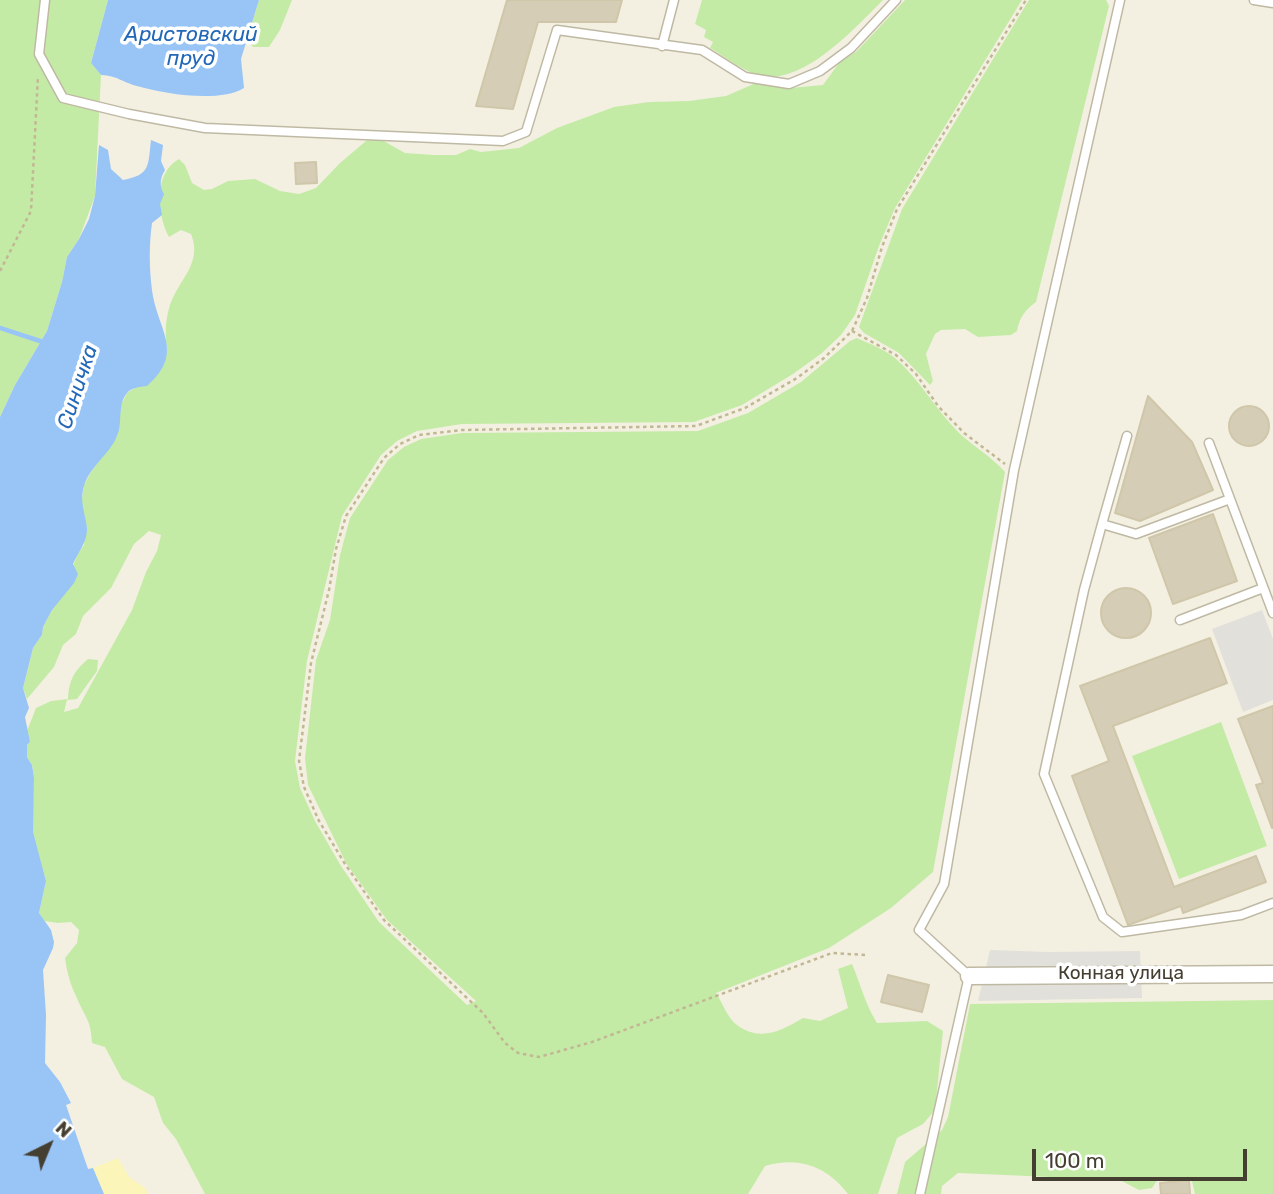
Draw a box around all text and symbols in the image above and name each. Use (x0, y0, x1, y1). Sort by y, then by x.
water label: Аристовский пруд (124, 22, 258, 72)
water label: Синичка (53, 342, 103, 432)
street label: Конная улица (1058, 963, 1184, 985)
north arrow (14, 1110, 84, 1180)
text: N (51, 1116, 76, 1142)
scale bar (1035, 1134, 1250, 1178)
text: 100 m (1045, 1148, 1104, 1173)

